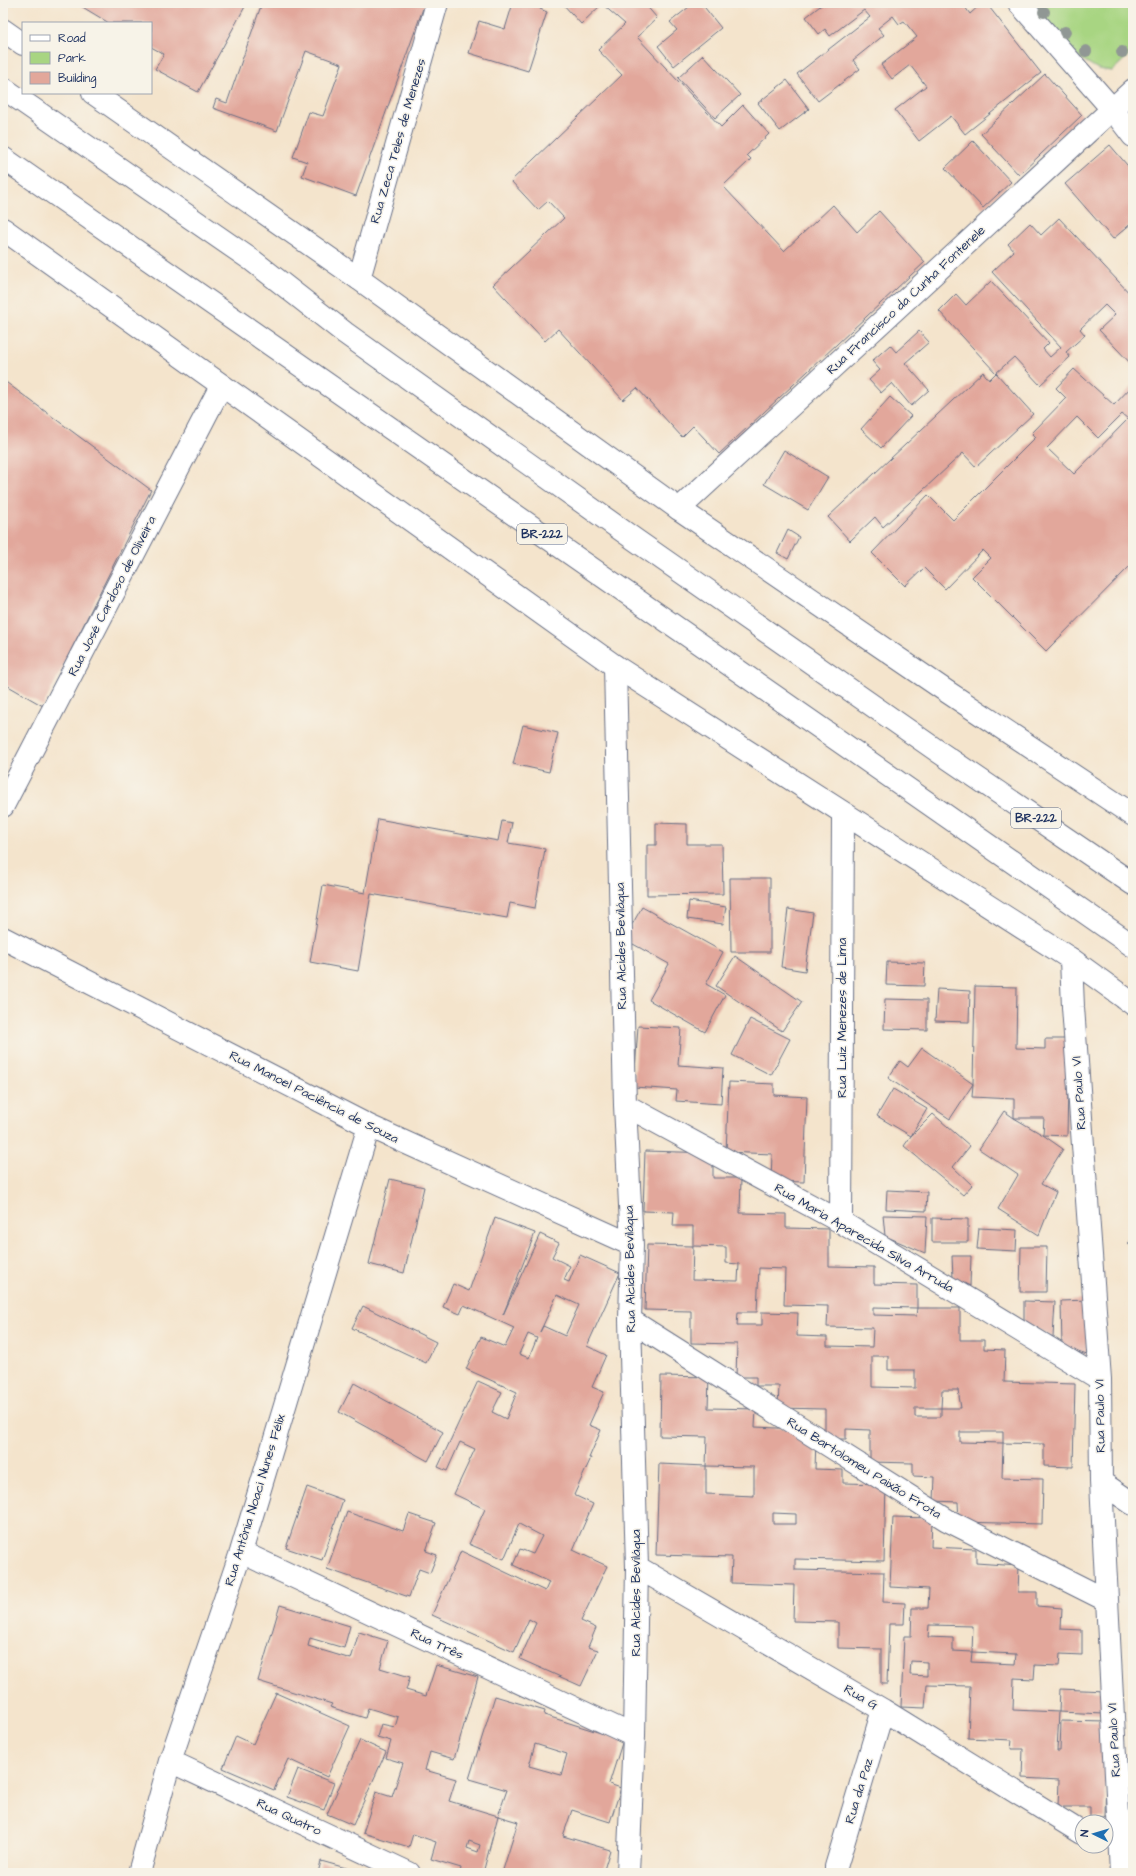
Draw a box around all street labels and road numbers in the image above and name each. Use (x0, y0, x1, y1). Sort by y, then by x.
street label: Rua Zeca Teles de Menezes (366, 56, 430, 226)
street label: Rua Francisco da Cunha Fontenele (823, 221, 989, 379)
street label: Rua José Cardoso de Oliveira (64, 512, 161, 679)
road number: BR-222 (517, 524, 567, 544)
road number: BR-222 (1011, 808, 1061, 828)
street label: Rua Alcides Beviláqua (611, 882, 631, 1010)
street label: Rua Luiz Menezes de Lima (833, 938, 851, 1098)
street label: Rua Manoel Paciência de Souza (226, 1046, 402, 1148)
street label: Rua Paulo VI (1067, 1055, 1091, 1130)
street label: Rua Maria Aparecida Silva Arruda (771, 1179, 957, 1297)
street label: Rua Alcides Beviláqua (620, 1205, 640, 1333)
street label: Rua Paulo VI (1090, 1379, 1110, 1453)
street label: Rua Antônia Noaci Nunes Félix (220, 1411, 290, 1588)
street label: Rua Bartolomeu Paixão Frota (783, 1413, 945, 1523)
street label: Rua Alcides Beviláqua (627, 1529, 645, 1657)
street label: Rua Três (408, 1624, 467, 1664)
street label: Rua G (841, 1680, 881, 1714)
street label: Rua Paulo VI (1103, 1703, 1125, 1777)
street label: Rua da Paz (841, 1756, 878, 1826)
street label: Rua Quatro (254, 1794, 325, 1840)

